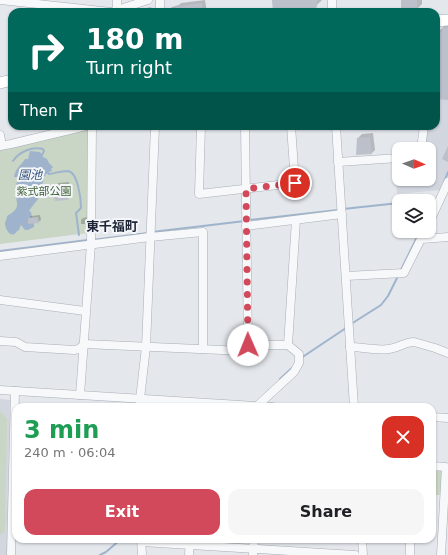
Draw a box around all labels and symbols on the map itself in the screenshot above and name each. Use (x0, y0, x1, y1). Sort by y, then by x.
north arrow (392, 142, 436, 186)
pin (278, 166, 312, 200)
water label: 園池 (18, 168, 43, 182)
park label: 紫式部公園 (17, 185, 72, 198)
district label: 東千福町 (86, 219, 138, 234)
position arrow (227, 324, 269, 366)

